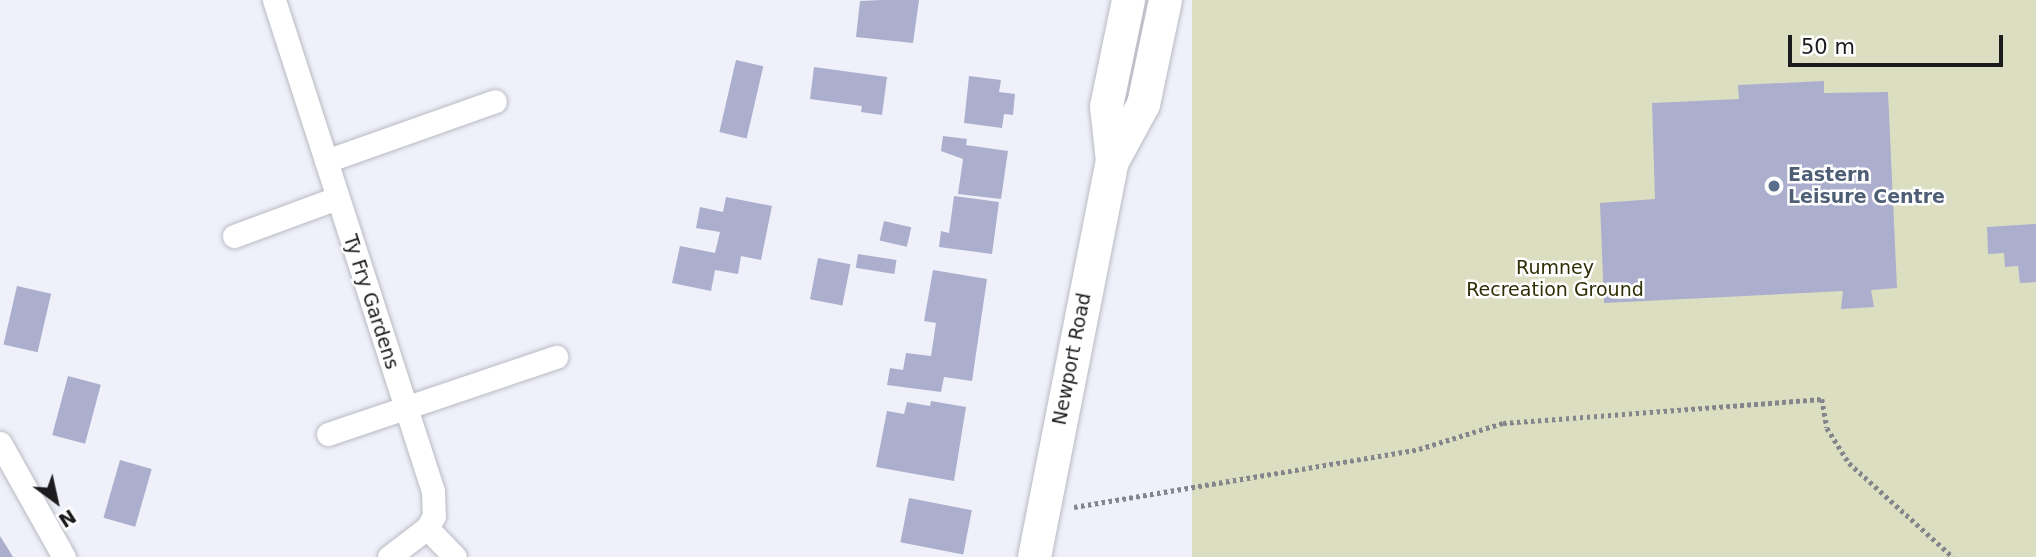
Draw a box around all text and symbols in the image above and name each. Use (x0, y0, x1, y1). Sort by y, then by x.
scale bar (1791, 21, 2006, 65)
text: 50 m (1801, 35, 1855, 59)
place label: Eastern Leisure Centre (1788, 164, 1945, 208)
marker: Eastern Leisure Centre (1766, 178, 1782, 194)
street label: Ty Fry Gardens (339, 232, 403, 372)
park label: Rumney Recreation Ground (1466, 257, 1644, 301)
street label: Newport Road (1048, 291, 1096, 427)
north arrow (21, 466, 91, 536)
text: N (55, 505, 80, 532)

